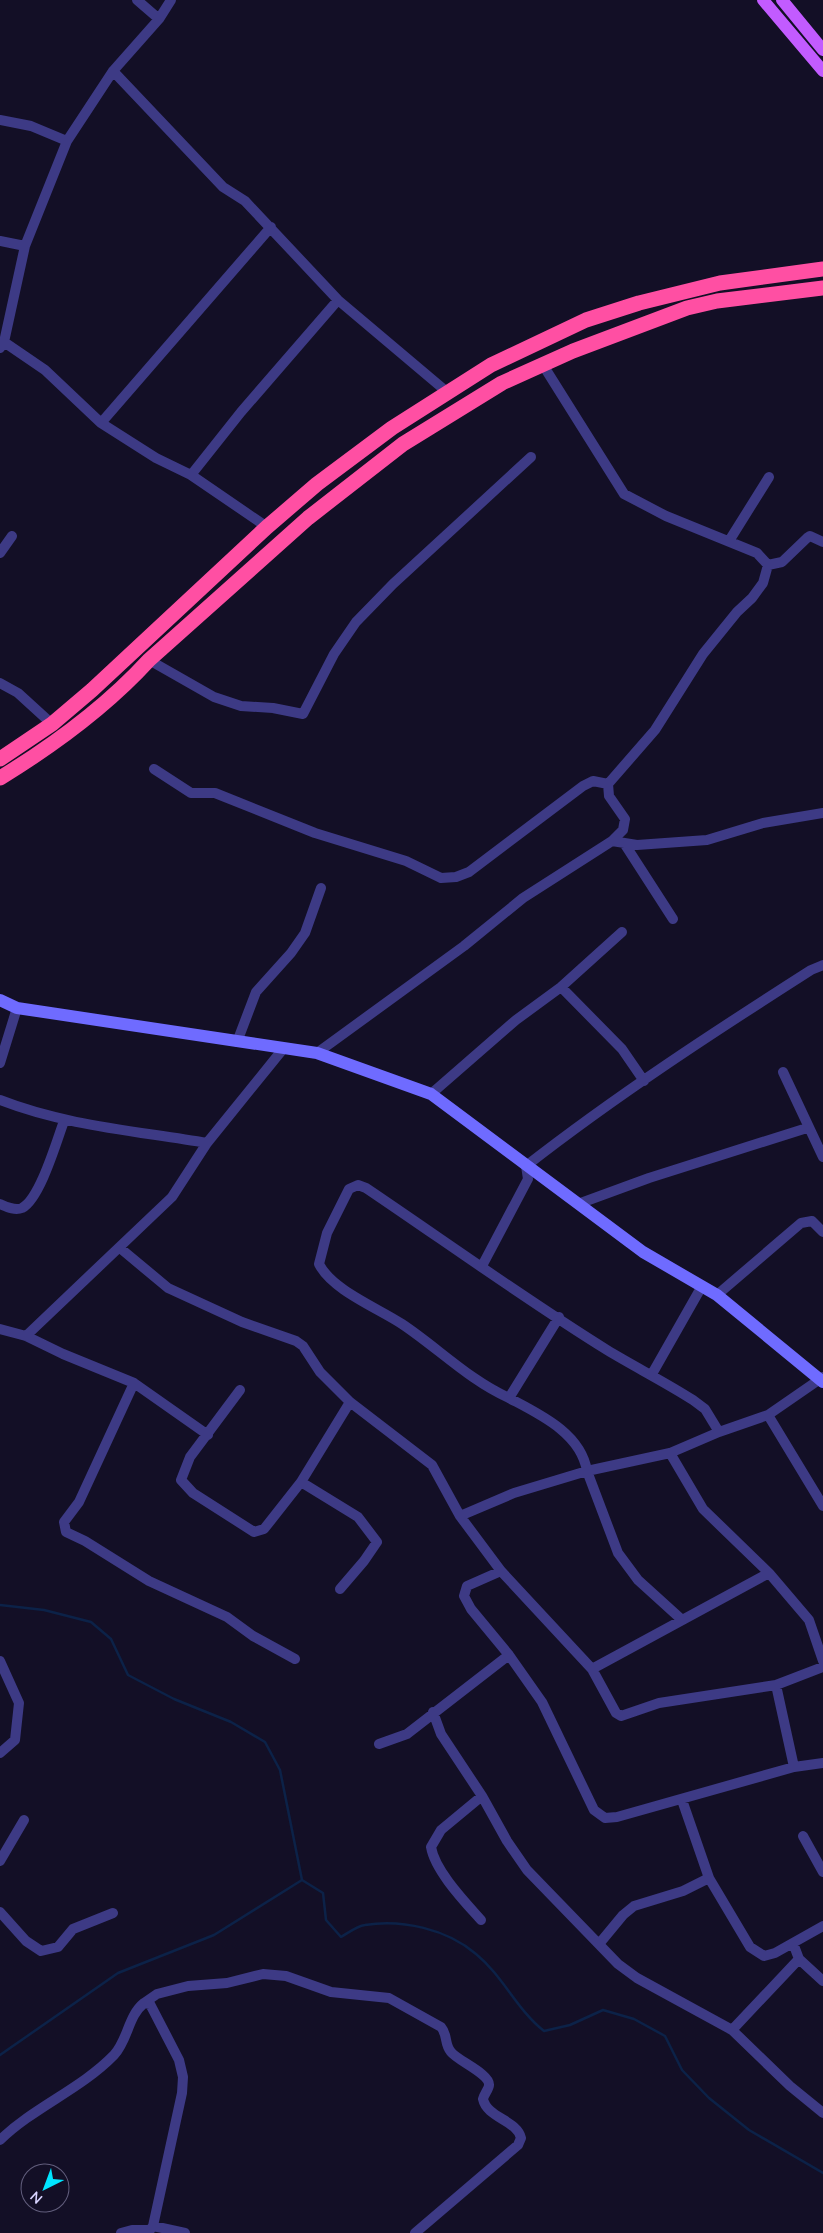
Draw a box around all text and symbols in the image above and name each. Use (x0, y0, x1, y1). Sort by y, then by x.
north arrow (20, 2163, 70, 2213)
text: N (26, 2187, 46, 2208)

